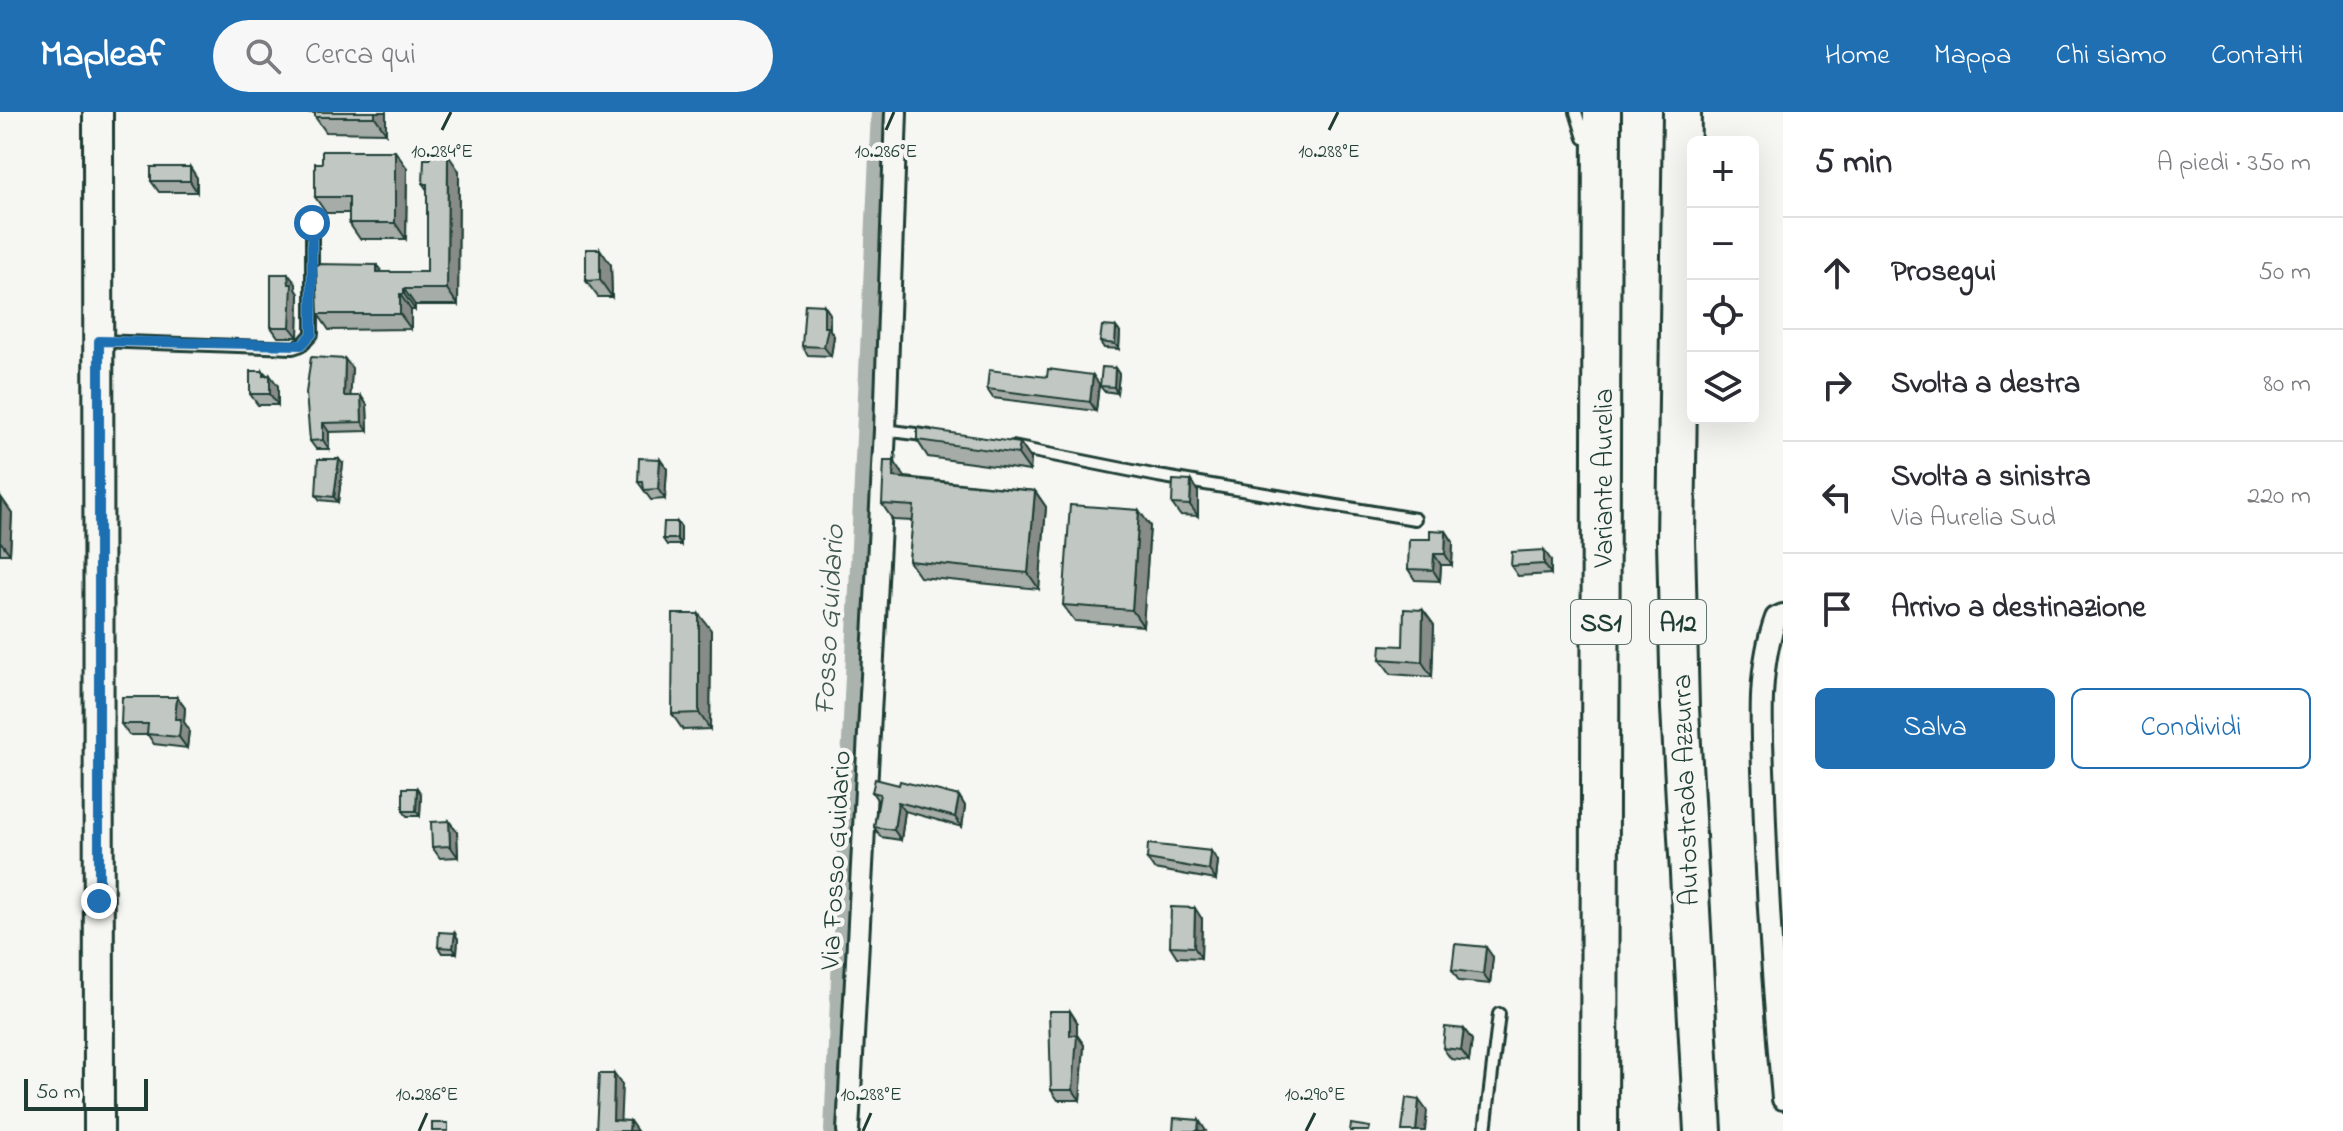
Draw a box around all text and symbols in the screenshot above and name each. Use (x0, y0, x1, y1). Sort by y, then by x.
search box (213, 20, 773, 92)
text: Mapleaf (40, 28, 165, 84)
icon: search (241, 34, 285, 78)
text: Cerca qui (305, 34, 416, 78)
text: Home (1825, 36, 1890, 77)
text: Mappa (1934, 36, 2011, 77)
text: Chi siamo (2055, 36, 2167, 77)
text: Contatti (2211, 36, 2303, 77)
map controls (1687, 136, 1759, 424)
button: + (1687, 136, 1759, 208)
text: 10.284°E (411, 138, 473, 167)
text: 10.286°E (855, 138, 917, 167)
text: 10.288°E (1298, 138, 1360, 167)
text: 5 min (1815, 139, 1892, 189)
text: A piedi · 350 m (2157, 145, 2311, 183)
route start (294, 205, 330, 241)
button: − (1687, 208, 1759, 280)
icon: ahead (1815, 251, 1859, 295)
text: Prosegui (1891, 251, 1996, 295)
text: 50 m (2258, 254, 2311, 292)
button: locate (1687, 280, 1759, 352)
button: layers (1687, 352, 1759, 424)
icon: right (1815, 363, 1859, 407)
text: Svolta a destra (1891, 363, 2080, 407)
text: 80 m (2263, 366, 2311, 404)
street label: Variante Aurelia (1585, 388, 1626, 569)
text: Svolta a sinistra (1891, 456, 2091, 500)
icon: left (1815, 475, 1859, 519)
text: 220 m (2247, 478, 2311, 516)
text: Via Aurelia Sud (1891, 500, 2056, 538)
water label: Fosso Guidario (804, 522, 858, 716)
icon: arrive (1815, 587, 1859, 631)
text: Arrivo a destinazione (1891, 587, 2146, 631)
road number: SS1 (1571, 600, 1631, 644)
road number: A12 (1650, 600, 1706, 644)
street label: Autostrada Azzurra (1663, 673, 1712, 906)
button: Salva (1815, 688, 2055, 769)
button: Condividi (2071, 688, 2311, 769)
street label: Via Fosso Guidario (811, 749, 864, 972)
route end (81, 883, 117, 919)
scale bar (24, 1075, 148, 1111)
text: 50 m (36, 1077, 81, 1109)
text: 10.286°E (396, 1081, 458, 1110)
text: 10.288°E (840, 1081, 902, 1110)
text: 10.290°E (1284, 1081, 1346, 1110)

